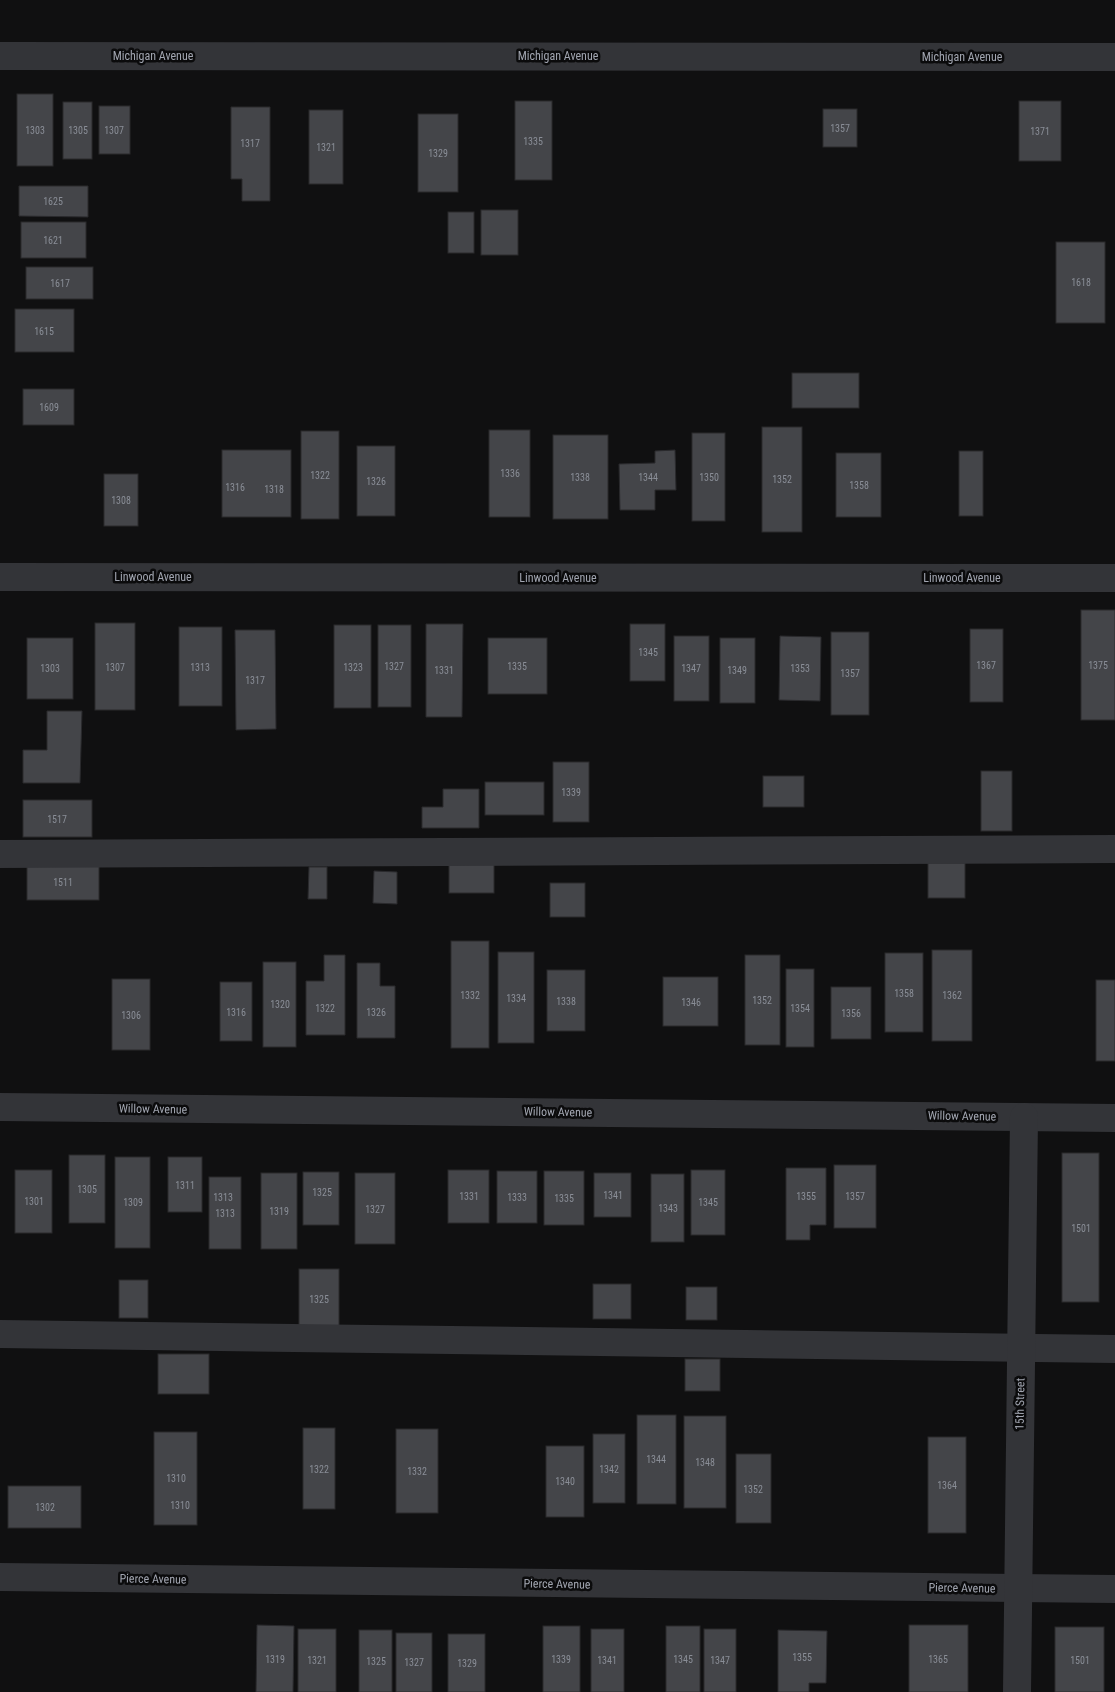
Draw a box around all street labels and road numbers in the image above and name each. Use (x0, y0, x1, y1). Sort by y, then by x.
street label: Michigan Avenue (113, 49, 194, 63)
street label: Michigan Avenue (518, 49, 599, 63)
street label: Michigan Avenue (922, 50, 1003, 64)
street label: Linwood Avenue (114, 570, 192, 584)
street label: Linwood Avenue (519, 571, 597, 585)
street label: Linwood Avenue (923, 571, 1001, 585)
street label: Willow Avenue (119, 1101, 188, 1117)
street label: Willow Avenue (524, 1104, 593, 1120)
street label: Willow Avenue (928, 1108, 997, 1124)
street label: 15th Street (1013, 1377, 1027, 1430)
street label: Pierce Avenue (119, 1571, 187, 1587)
street label: Pierce Avenue (523, 1576, 591, 1592)
street label: Pierce Avenue (928, 1580, 996, 1596)

